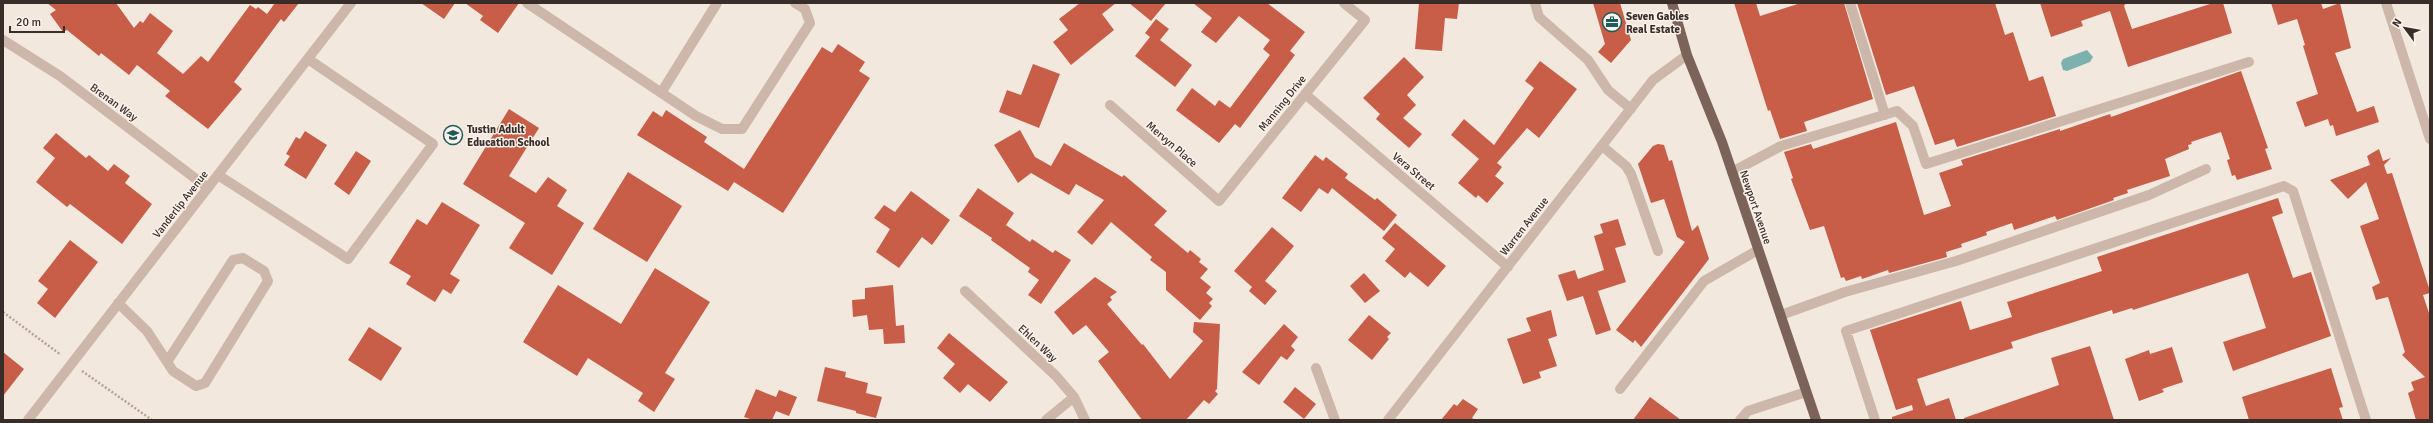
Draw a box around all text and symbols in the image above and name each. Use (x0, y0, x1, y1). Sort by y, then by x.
scale bar (10, 8, 64, 34)
north arrow (2385, 8, 2425, 48)
place label: Seven Gables Real Estate (1626, 10, 1689, 36)
office icon: Seven Gables Real Estate (1601, 11, 1623, 33)
text: 20 m (16, 15, 41, 30)
text: N (2389, 16, 2404, 30)
street label: Manning Drive (1256, 73, 1309, 134)
street label: Brenan Way (87, 81, 141, 124)
street label: Mervyn Place (1144, 119, 1200, 170)
place label: Tustin Adult Education School (467, 123, 550, 149)
school or university icon: Tustin Adult Education School (442, 124, 464, 146)
street label: Vera Street (1390, 150, 1438, 193)
street label: Vanderlip Avenue (150, 168, 211, 240)
street label: Newport Avenue (1737, 168, 1774, 246)
street label: Warren Avenue (1497, 194, 1551, 258)
street label: Ehlen Way (1015, 322, 1061, 365)

